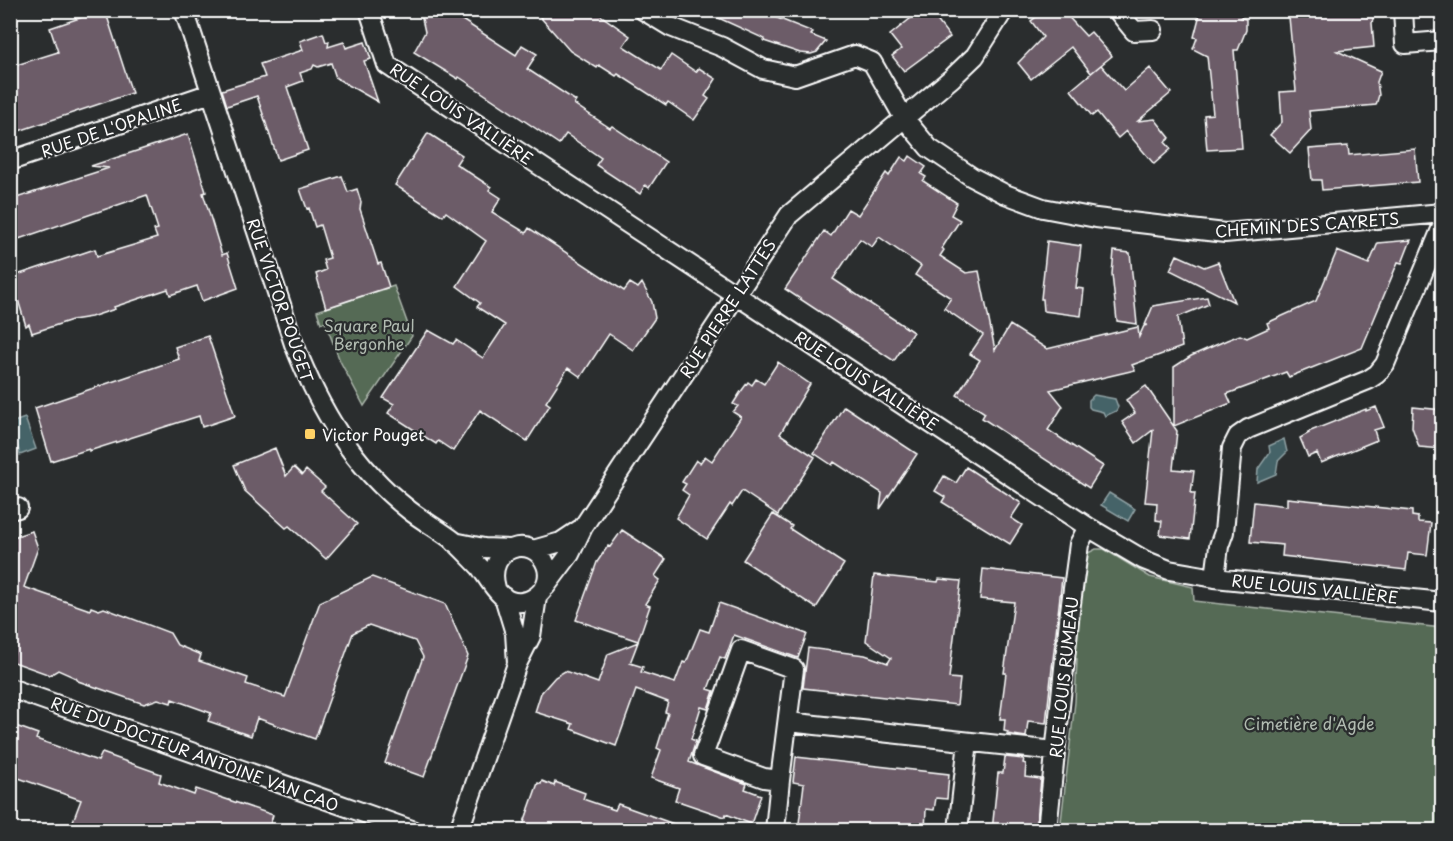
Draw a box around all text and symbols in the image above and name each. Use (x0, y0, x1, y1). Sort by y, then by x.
street label: RUE LOUIS VALLIÈRE (386, 56, 538, 170)
street label: RUE DE L'OPALINE (37, 92, 185, 162)
street label: CHEMIN DES CAYRETS (1214, 206, 1400, 242)
street label: RUE VICTOR POUGET (242, 215, 320, 385)
street label: RUE PIERRE LATTES (673, 234, 781, 382)
park label: Square Paul Bergonhe (323, 313, 415, 355)
street label: RUE LOUIS VALLIÈRE (790, 324, 944, 436)
place label: Victor Pouget (322, 422, 424, 446)
marker: Victor Pouget (303, 427, 317, 441)
street label: RUE LOUIS VALLIÈRE (1230, 567, 1400, 609)
street label: RUE LOUIS RUMEAU (1043, 595, 1083, 759)
street label: RUE DU DOCTEUR ANTOINE VAN CAO (48, 690, 342, 816)
park label: Cimetière d'Agde (1244, 711, 1374, 735)

